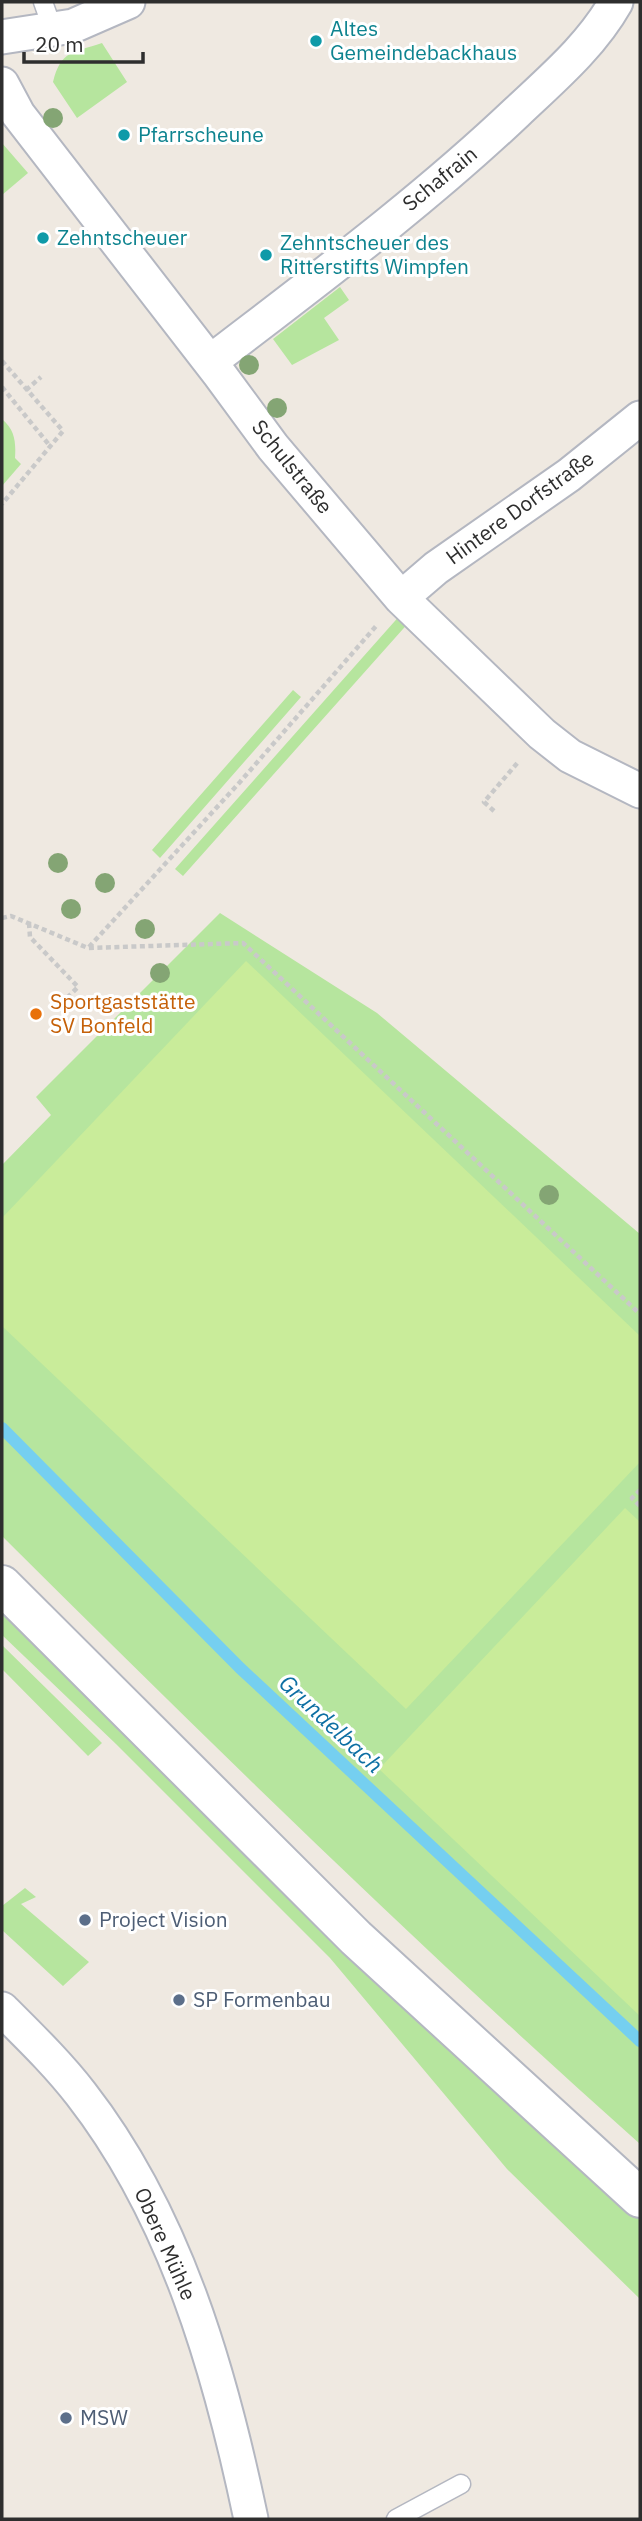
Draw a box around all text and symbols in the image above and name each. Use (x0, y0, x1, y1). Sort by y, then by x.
place label: Altes Gemeindebackhaus (330, 14, 517, 66)
scale bar (24, 21, 144, 65)
text: 20 m (35, 30, 84, 58)
marker: Altes Gemeindebackhaus (308, 33, 324, 49)
place label: Pfarrscheune (138, 120, 264, 148)
marker: Pfarrscheune (116, 127, 132, 143)
street label: Schafrain (396, 139, 483, 217)
place label: Zehntscheuer (57, 223, 188, 251)
place label: Zehntscheuer des Ritterstifts Wimpfen (280, 228, 469, 280)
marker: Zehntscheuer (35, 230, 51, 246)
marker: Zehntscheuer des Ritterstifts Wimpfen (258, 247, 274, 263)
street label: Schulstraße (246, 413, 339, 519)
street label: Hintere Dorfstraße (440, 444, 599, 570)
place label: Sportgaststätte SV Bonfeld (50, 987, 195, 1039)
marker: Sportgaststätte SV Bonfeld (28, 1006, 44, 1022)
water label: Grundelbach (273, 1667, 390, 1779)
place label: Project Vision (99, 1905, 228, 1933)
marker: Project Vision (77, 1912, 93, 1928)
place label: SP Formenbau (193, 1985, 331, 2013)
marker: SP Formenbau (171, 1992, 187, 2008)
street label: Obere Mühle (129, 2183, 203, 2304)
place label: MSW (80, 2403, 128, 2431)
marker: MSW (58, 2410, 74, 2426)

